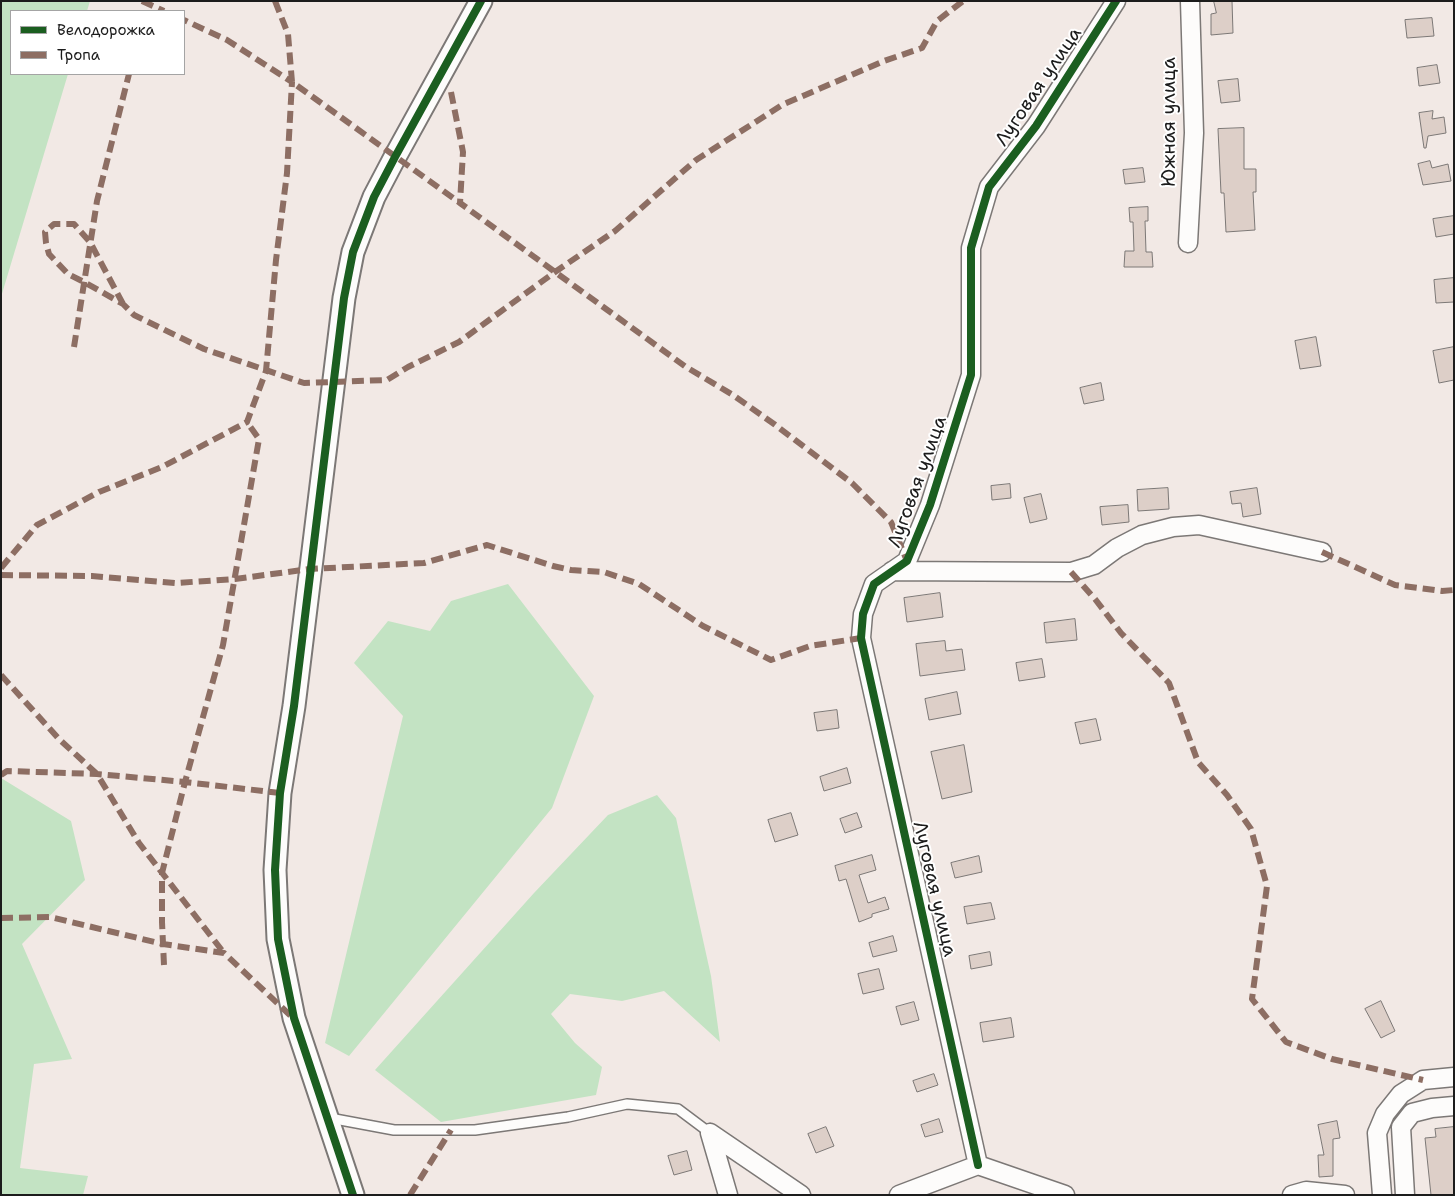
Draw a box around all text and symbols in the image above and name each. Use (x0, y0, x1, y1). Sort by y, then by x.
legend (10, 10, 185, 75)
text: Велодорожка (57, 20, 155, 40)
street label: Луговая улица (991, 23, 1087, 151)
text: Тропа (57, 45, 100, 65)
street label: Южная улица (1159, 57, 1181, 187)
street label: Луговая улица (884, 413, 952, 551)
street label: Луговая улица (907, 819, 961, 959)

